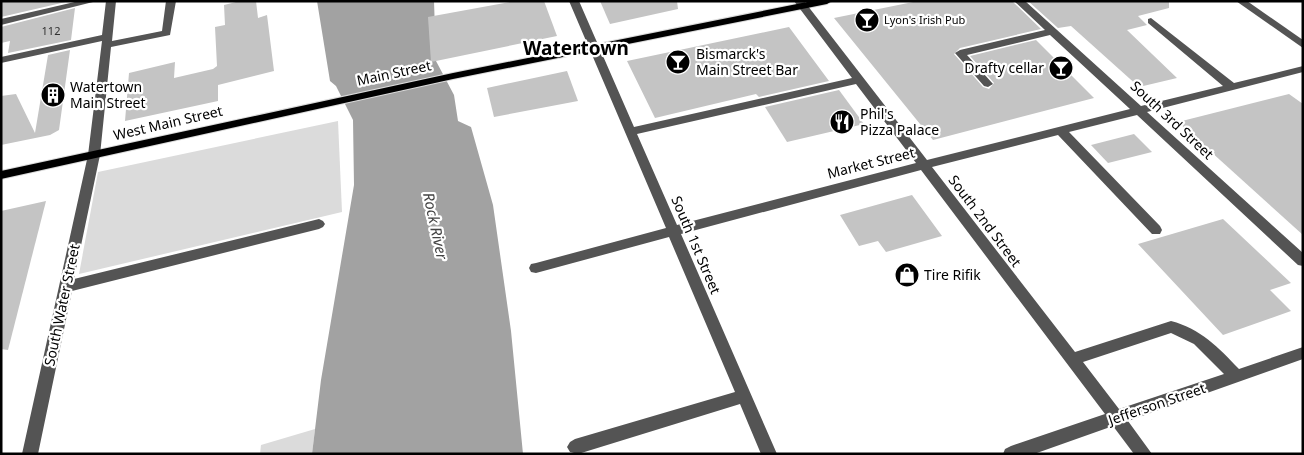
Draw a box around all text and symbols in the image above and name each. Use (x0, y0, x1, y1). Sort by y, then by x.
bar icon: Lyon's Irish Pub (854, 7, 880, 33)
place label: Lyon's Irish Pub (884, 12, 965, 27)
house number: 112 (42, 23, 60, 38)
district label: Watertown (523, 35, 629, 61)
place label: Bismarck's Main Street Bar (696, 44, 798, 79)
bar icon: Bismarck's Main Street Bar (665, 49, 691, 75)
street label: Main Street (355, 55, 433, 90)
bar icon: Drafty cellar (1048, 55, 1074, 81)
place label: Drafty cellar (964, 58, 1044, 77)
street label: South 3rd Street (1127, 76, 1218, 163)
place label: Watertown Main Street (70, 77, 146, 112)
building icon: Watertown Main Street (40, 82, 66, 108)
street label: West Main Street (111, 101, 224, 144)
place label: Phil's Pizza Palace (860, 104, 939, 139)
restaurant icon: Phil's Pizza Palace (829, 109, 855, 135)
street label: Market Street (825, 142, 917, 183)
street label: South 2nd Street (945, 171, 1026, 270)
water label: Rock River (419, 190, 453, 262)
street label: South 1st Street (667, 193, 726, 297)
street label: South Water Street (39, 242, 84, 368)
shop icon: Tire Rifik (894, 262, 920, 288)
place label: Tire Rifik (924, 265, 981, 284)
street label: Jefferson Street (1104, 378, 1208, 430)

